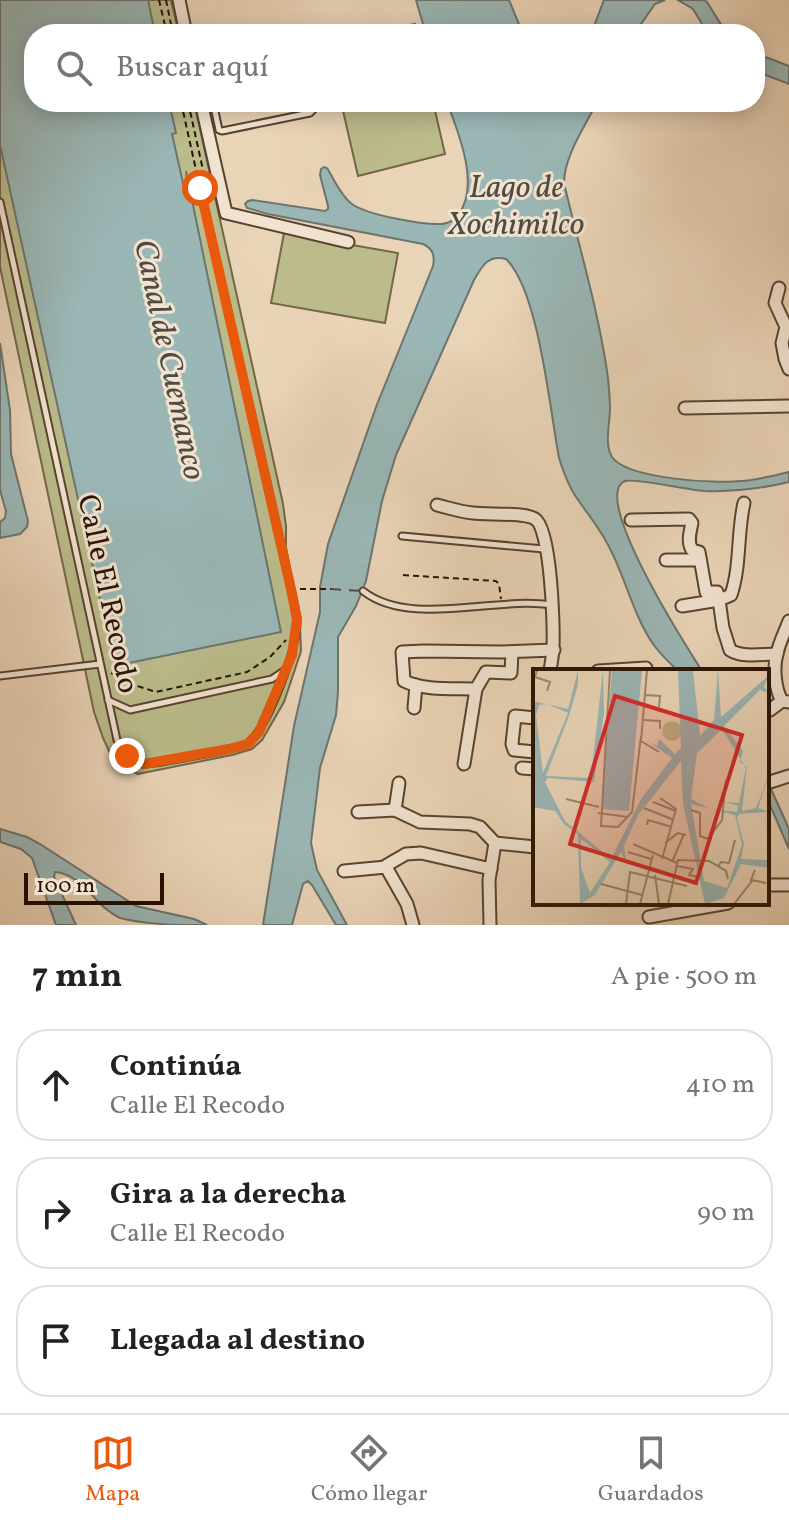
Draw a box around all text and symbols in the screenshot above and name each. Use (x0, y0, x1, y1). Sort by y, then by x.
search box (24, 24, 765, 112)
icon: search (52, 46, 96, 90)
text: Buscar aquí (116, 47, 269, 89)
water label: Lago de Xochimilco (447, 167, 585, 248)
route start (182, 170, 218, 206)
water label: Canal de Cuemanco (121, 236, 215, 485)
street label: Calle El Recodo (65, 491, 149, 697)
inset map (533, 669, 769, 905)
route end (109, 738, 145, 774)
scale bar (24, 869, 164, 905)
text: 100 m (36, 871, 95, 902)
text: 7 min (32, 954, 122, 1001)
text: A pie · 500 m (611, 959, 757, 995)
text: Continúa (110, 1046, 242, 1088)
icon: ahead (34, 1063, 78, 1107)
text: 410 m (686, 1067, 755, 1103)
text: Calle El Recodo (110, 1088, 285, 1124)
text: Gira a la derecha (110, 1174, 346, 1216)
icon: right (34, 1191, 78, 1235)
text: 90 m (697, 1195, 755, 1231)
text: Calle El Recodo (110, 1216, 285, 1252)
icon: arrive (34, 1319, 78, 1363)
text: Llegada al destino (110, 1320, 365, 1362)
tab: Mapa (85, 1431, 140, 1510)
tab: Cómo llegar (311, 1431, 428, 1510)
tab: Guardados (598, 1431, 704, 1510)

